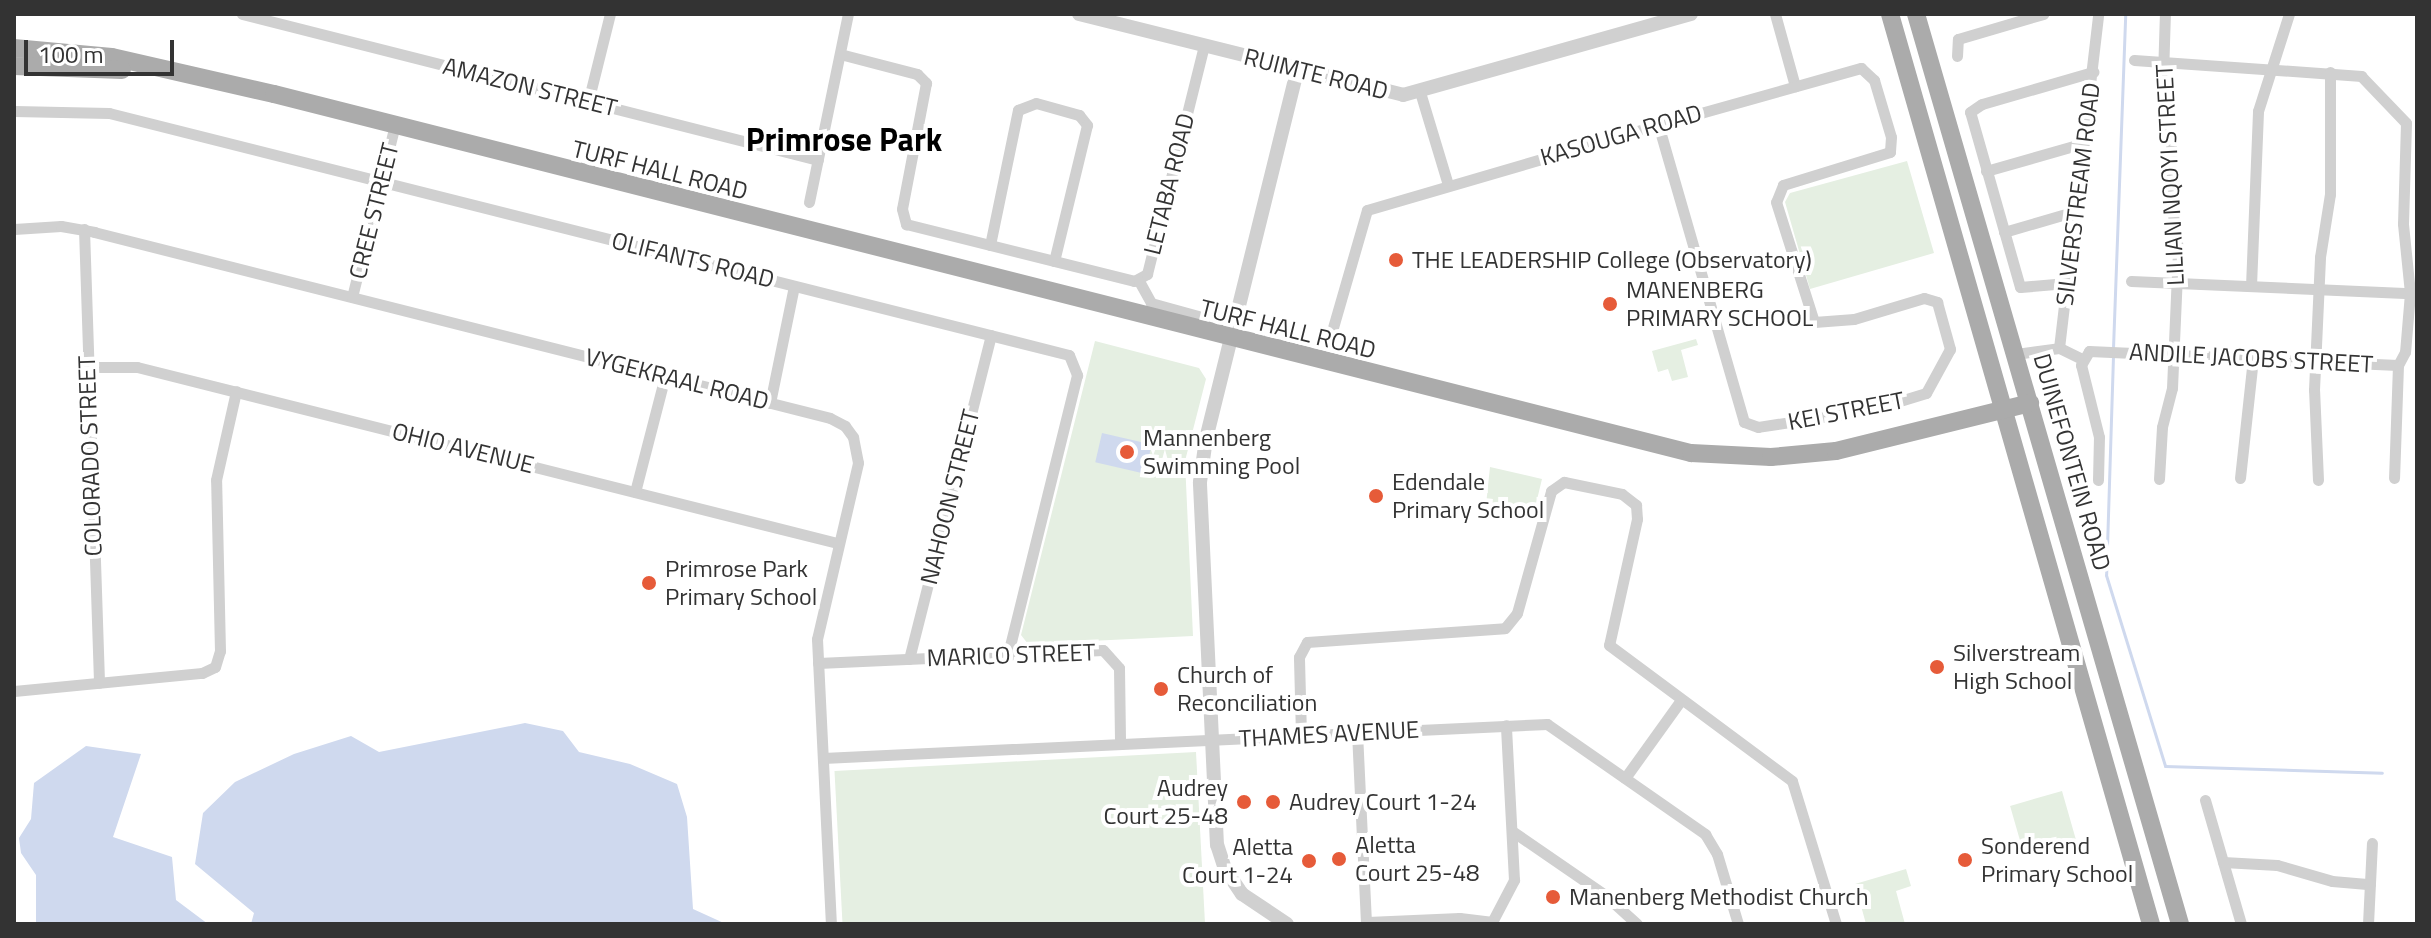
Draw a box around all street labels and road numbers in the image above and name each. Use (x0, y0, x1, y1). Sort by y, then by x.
street label: RUIMTE ROAD (1241, 42, 1391, 106)
street label: AMAZON STREET (440, 51, 620, 123)
street label: LILIAN NQOYI STREET (2150, 64, 2190, 286)
street label: SILVERSTREAM ROAD (2050, 81, 2106, 307)
street label: KASOUGA ROAD (1537, 98, 1705, 172)
street label: LETABA ROAD (1138, 110, 1200, 258)
street label: TURF HALL ROAD (569, 134, 751, 206)
street label: CREE STREET (343, 140, 405, 282)
street label: OLIFANTS ROAD (609, 226, 777, 294)
street label: TURF HALL ROAD (1197, 293, 1379, 365)
street label: ANDILE JACOBS STREET (2128, 337, 2374, 379)
street label: VYGEKRAAL ROAD (582, 342, 772, 416)
street label: DUINEFONTEIN ROAD (2027, 350, 2117, 574)
street label: COLORADO STREET (72, 355, 108, 557)
street label: KEI STREET (1785, 386, 1907, 436)
street label: NAHOON STREET (914, 406, 986, 588)
street label: OHIO AVENUE (389, 417, 537, 479)
street label: MARICO STREET (926, 638, 1096, 672)
street label: THAMES AVENUE (1238, 715, 1420, 753)

